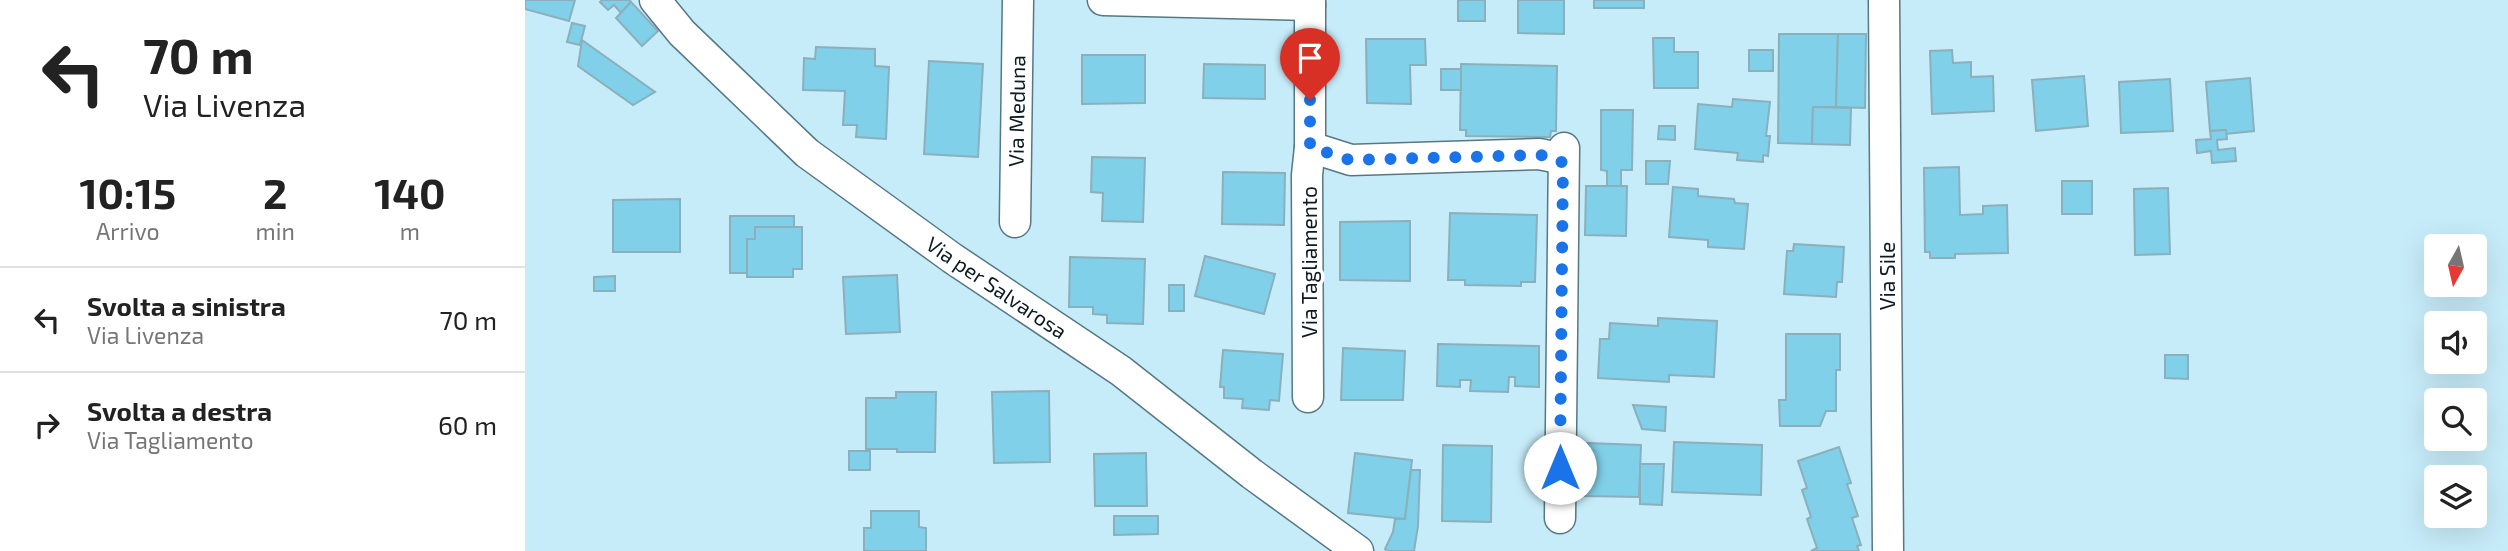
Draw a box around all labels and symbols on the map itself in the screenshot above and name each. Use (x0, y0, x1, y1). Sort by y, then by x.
pin (1280, 28, 1340, 100)
street label: Via Meduna (1003, 55, 1029, 167)
street label: Via Tagliamento (1296, 186, 1321, 338)
street label: Via per Salvarosa (922, 231, 1072, 343)
north arrow (2424, 234, 2487, 298)
street label: Via Sile (1874, 242, 1899, 310)
position arrow (1523, 431, 1597, 505)

